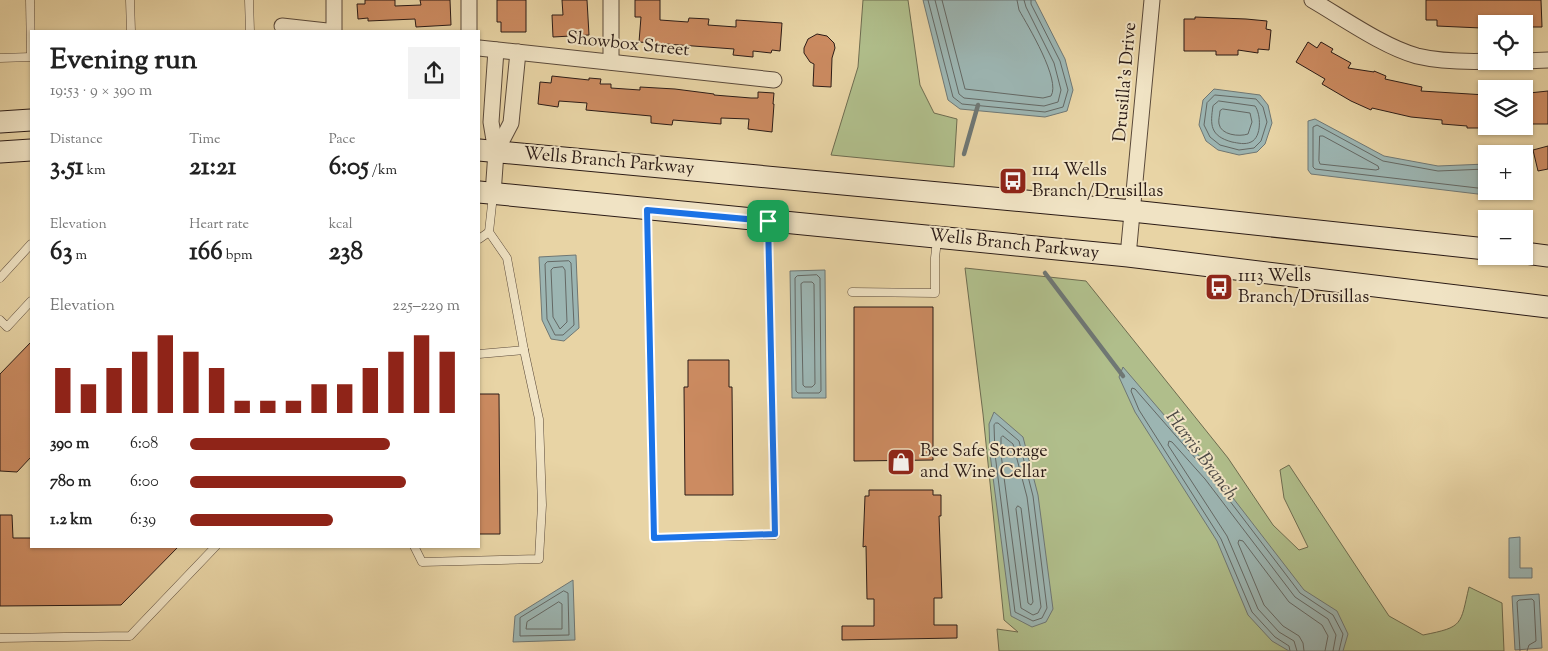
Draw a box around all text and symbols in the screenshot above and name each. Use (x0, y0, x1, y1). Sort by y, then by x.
map controls (1478, 15, 1533, 265)
button: locate (1478, 15, 1533, 70)
street label: Drusilla's Drive (1108, 21, 1144, 143)
street label: Showbox Street (565, 26, 691, 64)
text: Evening run (50, 41, 197, 81)
button: share (408, 47, 460, 99)
text: 19:53 · 9 × 390 m (50, 80, 152, 103)
button: layers (1478, 80, 1533, 135)
text: Distance (50, 130, 103, 150)
text: Time (189, 130, 220, 150)
text: Pace (329, 130, 355, 150)
street label: Wells Branch Parkway (523, 142, 696, 182)
button: + (1478, 145, 1533, 200)
text: 3.51 (50, 150, 83, 186)
text: 21:21 (189, 150, 236, 186)
text: 6:05 (329, 150, 369, 186)
place label: 1114 Wells Branch/Drusillas (1032, 158, 1163, 205)
text: km (83, 161, 106, 181)
text: /km (369, 161, 397, 181)
bus stop icon: 1114 Wells Branch/Drusillas (998, 166, 1028, 196)
pin (747, 200, 789, 242)
icon: arrive (754, 207, 782, 235)
button: − (1478, 210, 1533, 265)
text: Elevation (50, 215, 107, 235)
text: Heart rate (189, 215, 249, 235)
text: kcal (329, 215, 353, 235)
street label: Wells Branch Parkway (927, 223, 1101, 267)
text: 63 (50, 235, 73, 271)
text: 166 (189, 235, 223, 271)
text: 238 (329, 235, 363, 271)
text: m (73, 246, 87, 266)
text: bpm (223, 246, 253, 266)
place label: 1113 Wells Branch/Drusillas (1238, 264, 1369, 311)
bus stop icon: 1113 Wells Branch/Drusillas (1204, 272, 1234, 302)
text: Elevation (50, 295, 115, 318)
text: 225–229 m (392, 295, 460, 318)
water label: Harris Branch (1158, 405, 1244, 507)
text: 390 m (50, 433, 89, 456)
text: 6:08 (130, 433, 158, 456)
place label: Bee Safe Storage and Wine Cellar (920, 439, 1048, 486)
shop icon: Bee Safe Storage and Wine Cellar (886, 447, 916, 477)
text: 780 m (50, 471, 91, 494)
text: 6:00 (130, 471, 159, 494)
text: 1.2 km (50, 509, 92, 532)
text: 6:39 (130, 509, 156, 532)

